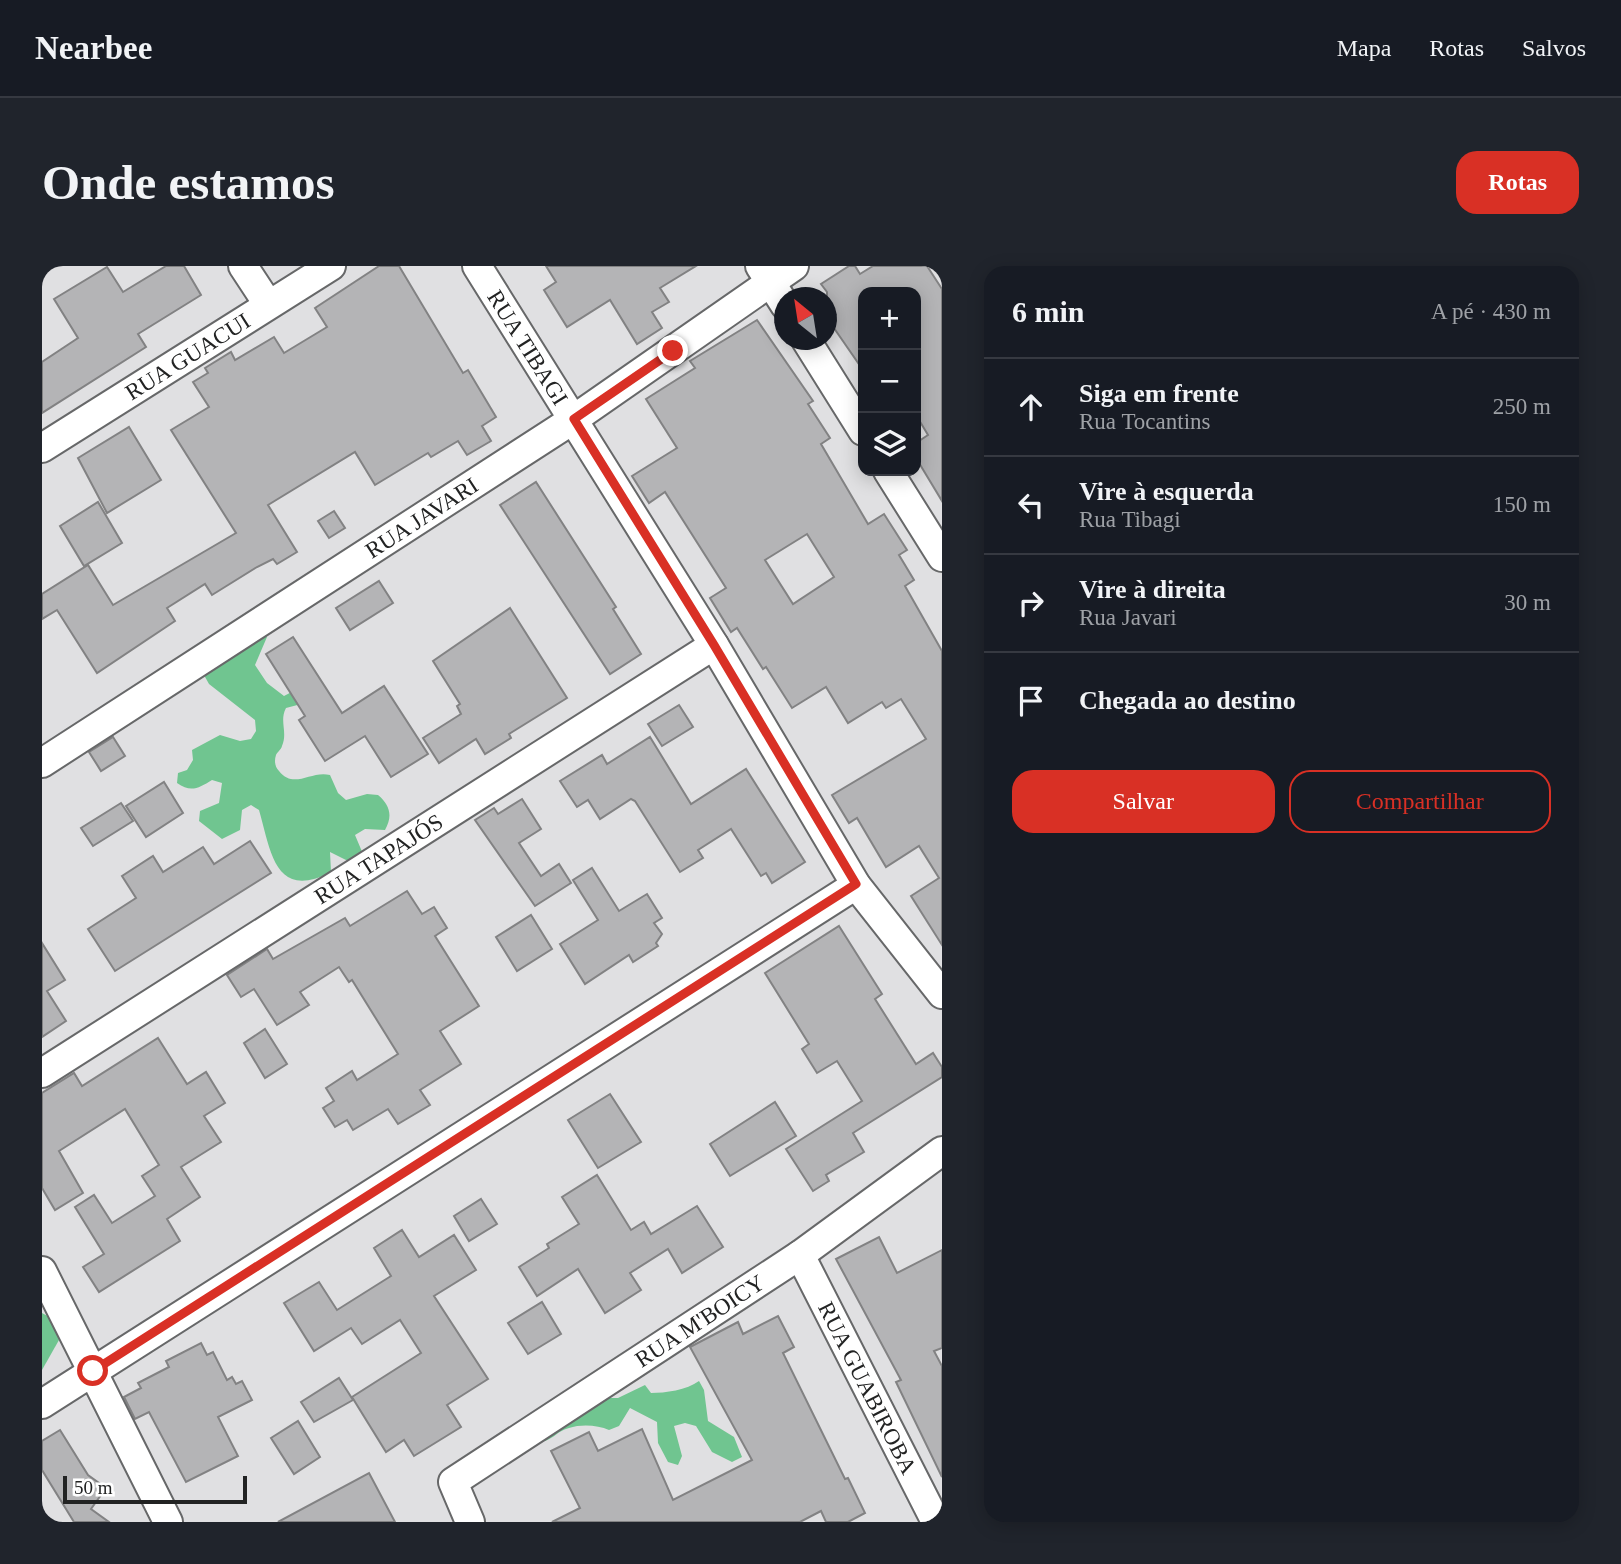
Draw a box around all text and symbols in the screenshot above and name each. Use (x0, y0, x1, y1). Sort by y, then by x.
text: Nearbee (35, 30, 152, 66)
text: Mapa (1337, 35, 1391, 61)
text: Rotas (1429, 35, 1484, 61)
text: Salvos (1522, 35, 1586, 61)
button: Rotas (1456, 151, 1579, 214)
text: Onde estamos (42, 155, 335, 210)
street label: RUA TIBAGI (482, 286, 573, 410)
north arrow (774, 287, 837, 350)
map controls (858, 287, 921, 476)
button: + (858, 287, 921, 350)
text: 6 min (1012, 295, 1085, 328)
text: A pé · 430 m (1431, 299, 1551, 324)
street label: RUA GUACUI (121, 308, 255, 405)
route end (657, 335, 688, 366)
button: − (858, 350, 921, 413)
text: Siga em frente (1079, 379, 1239, 408)
icon: ahead (1012, 388, 1050, 426)
text: 250 m (1493, 394, 1551, 419)
text: Rua Tocantins (1079, 409, 1210, 434)
button: layers (858, 413, 921, 476)
street label: RUA JAVARI (361, 472, 483, 563)
text: Vire à esquerda (1079, 477, 1254, 506)
icon: left (1012, 486, 1050, 524)
text: 150 m (1493, 492, 1551, 517)
text: Rua Tibagi (1079, 507, 1181, 532)
text: Vire à direita (1079, 575, 1226, 604)
icon: right (1012, 584, 1050, 622)
text: 30 m (1504, 590, 1551, 615)
text: Rua Javari (1079, 605, 1177, 630)
icon: arrive (1012, 682, 1050, 720)
text: Chegada ao destino (1079, 686, 1296, 715)
button: Salvar (1012, 770, 1275, 833)
button: Compartilhar (1289, 770, 1551, 833)
street label: RUA TAPAJÓS (310, 809, 448, 909)
street label: RUA M'BOICY (630, 1270, 769, 1372)
street label: RUA GUABIROBA (813, 1298, 922, 1479)
route start (77, 1355, 108, 1386)
scale bar (63, 1473, 247, 1505)
text: 50 m (74, 1477, 113, 1498)

